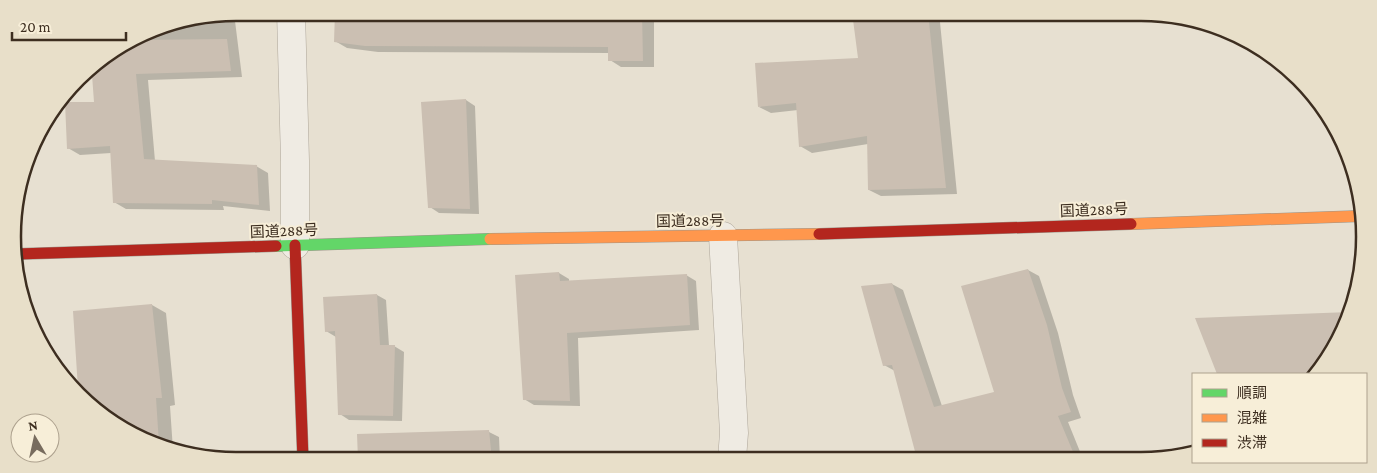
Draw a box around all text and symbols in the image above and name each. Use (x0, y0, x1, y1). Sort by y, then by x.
scale bar (12, 10, 126, 42)
text: 20 m (20, 19, 51, 35)
street label: 国道288号 (1060, 201, 1128, 219)
street label: 国道288号 (656, 212, 724, 230)
street label: 国道288号 (250, 222, 318, 240)
legend (1192, 373, 1367, 463)
text: 順調 (1237, 385, 1267, 401)
text: 混雑 (1237, 410, 1267, 426)
north arrow (10, 413, 60, 463)
text: N (27, 416, 39, 434)
text: 渋滞 (1237, 435, 1267, 451)

